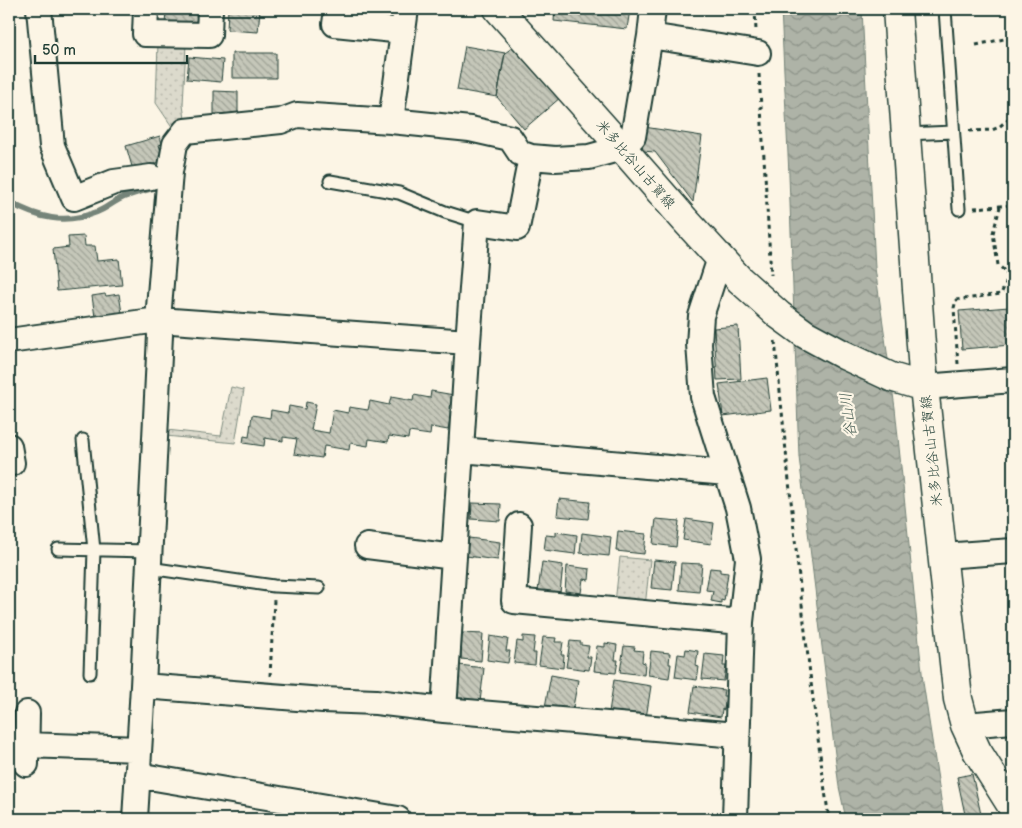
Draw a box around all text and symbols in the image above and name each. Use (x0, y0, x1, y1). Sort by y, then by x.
scale bar (35, 32, 188, 64)
text: 50 m (42, 41, 76, 60)
street label: 米多比谷山古賀線 (592, 116, 679, 212)
water label: 谷山川 (836, 391, 861, 438)
street label: 米多比谷山古賀線 (917, 394, 946, 508)

